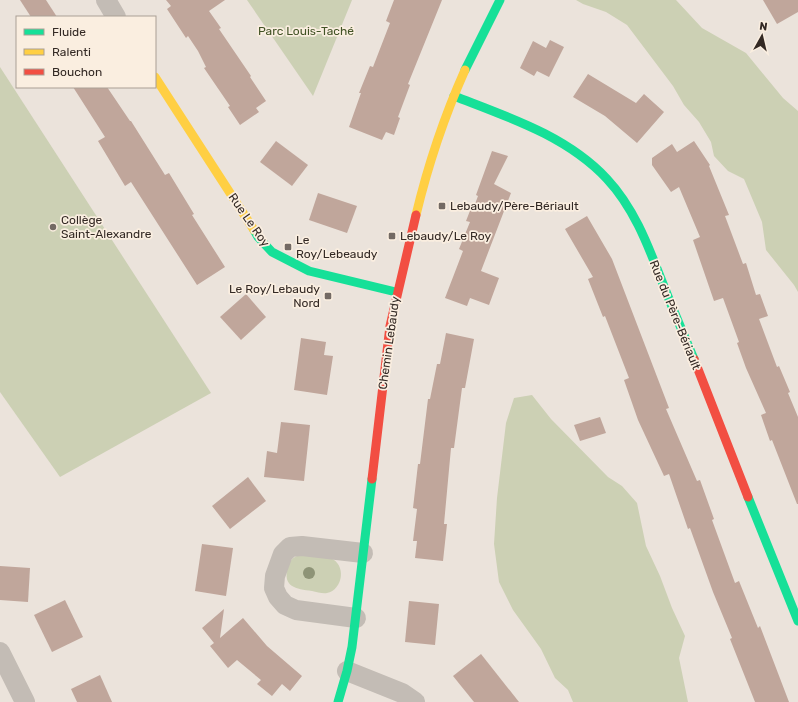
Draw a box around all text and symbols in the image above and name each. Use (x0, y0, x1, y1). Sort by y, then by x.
legend (16, 16, 156, 88)
north arrow (742, 16, 782, 56)
text: N (758, 20, 768, 34)
park label: Parc Louis-Taché (258, 24, 354, 38)
text: Fluide (52, 25, 86, 39)
text: Ralenti (52, 45, 91, 59)
text: Bouchon (52, 65, 102, 79)
street label: Rue Le Roy (225, 191, 273, 250)
place label: Lebaudy/Père-Bériault (450, 199, 579, 213)
marker: Lebaudy/Père-Bériault (437, 201, 447, 211)
place label: Collège Saint-Alexandre (61, 213, 152, 241)
marker: Collège Saint-Alexandre (48, 222, 58, 232)
place label: Lebaudy/Le Roy (400, 229, 491, 243)
marker: Lebaudy/Le Roy (387, 231, 397, 241)
place label: Le Roy/Lebeaudy (296, 233, 378, 261)
marker: Le Roy/Lebeaudy (283, 242, 293, 252)
street label: Rue du Père-Bériault (647, 258, 704, 372)
place label: Le Roy/Lebaudy Nord (229, 282, 320, 310)
marker: Le Roy/Lebaudy Nord (323, 291, 333, 301)
street label: Chemin Lebaudy (376, 295, 403, 390)

